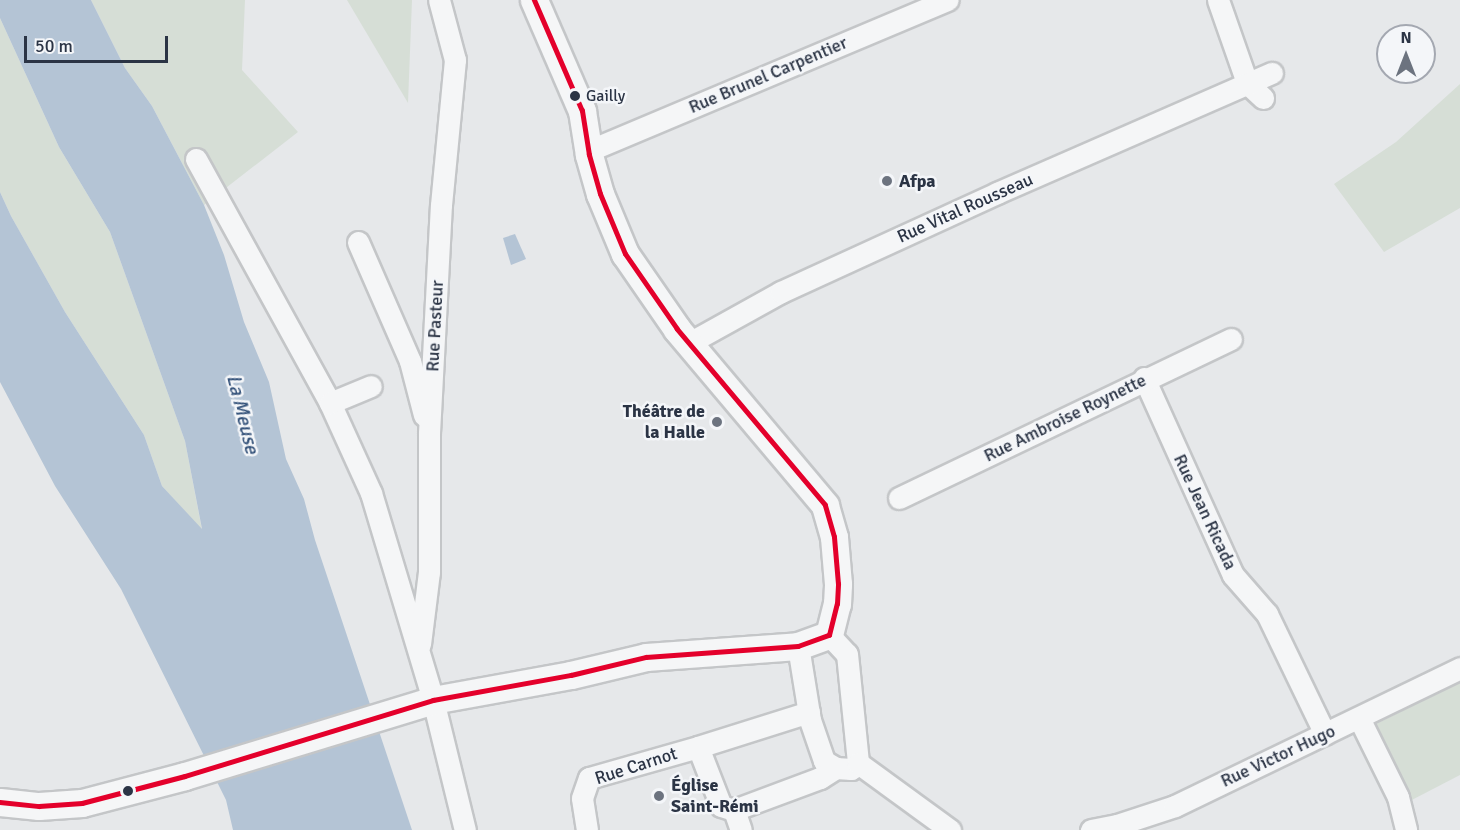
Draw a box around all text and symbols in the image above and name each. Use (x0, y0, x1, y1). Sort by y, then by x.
scale bar (27, 24, 171, 62)
north arrow (1376, 24, 1436, 84)
text: N (1400, 28, 1412, 48)
street label: Rue Brunel Carpentier (685, 32, 851, 118)
text: 50 m (35, 35, 73, 57)
place label: Gailly (586, 86, 625, 106)
marker: Gailly (569, 90, 581, 102)
street label: Rue Vital Rousseau (894, 168, 1036, 248)
place label: Afpa (899, 170, 936, 192)
marker: Afpa (880, 174, 894, 188)
street label: Rue Pasteur (422, 280, 448, 372)
street label: Rue Ambroise Roynette (980, 369, 1150, 467)
water label: La Meuse (222, 372, 264, 456)
place label: Théâtre de la Halle (623, 401, 705, 444)
marker: Théâtre de la Halle (710, 415, 724, 429)
street label: Rue Jean Ricada (1169, 451, 1241, 573)
street label: Rue Victor Hugo (1217, 720, 1339, 792)
street label: Rue Carnot (592, 743, 680, 789)
place label: Église Saint-Rémi (671, 775, 759, 818)
unlabelled marker (122, 785, 134, 797)
marker: Église Saint-Rémi (652, 789, 666, 803)

